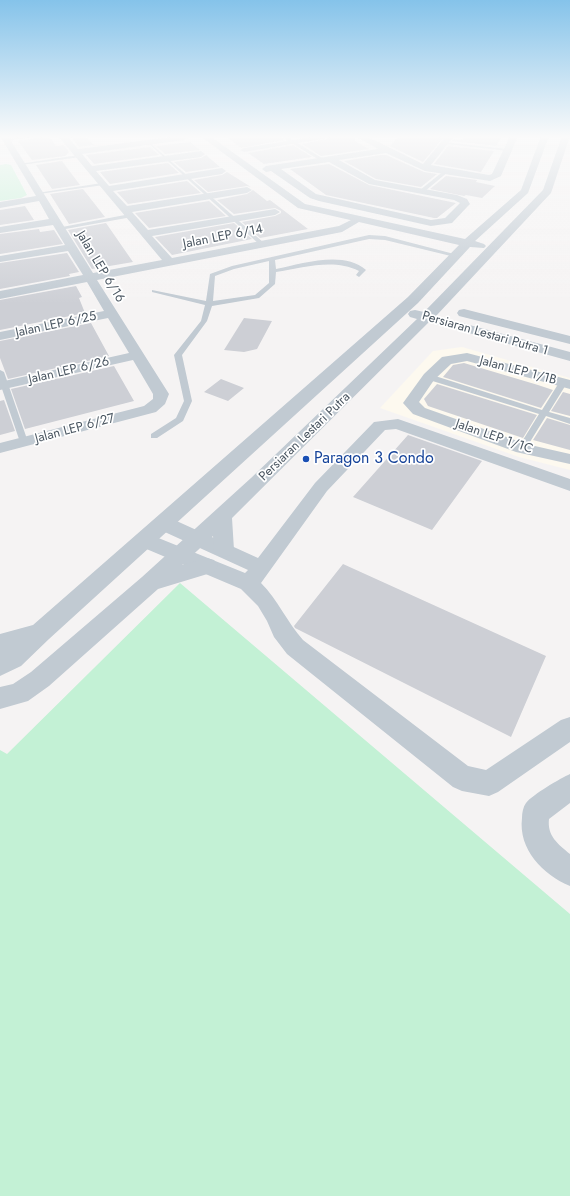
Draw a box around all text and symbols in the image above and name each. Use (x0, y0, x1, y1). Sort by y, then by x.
street label: Jalan LEP 6/14 (182, 222, 264, 252)
street label: Jalan LEP 6/16 (72, 228, 128, 306)
street label: Jalan LEP 6/25 (14, 309, 98, 341)
street label: Persiaran Lestari Putra 1 (420, 309, 550, 359)
street label: Jalan LEP 1/1B (478, 353, 558, 389)
street label: Jalan LEP 6/26 (27, 354, 111, 388)
street label: Persiaran Lestari Putra (256, 389, 354, 485)
street label: Jalan LEP 6/27 (33, 411, 117, 447)
street label: Jalan LEP 1/1C (453, 416, 535, 458)
place label: Paragon 3 Condo (314, 449, 434, 469)
marker: Paragon 3 Condo (301, 454, 311, 464)

